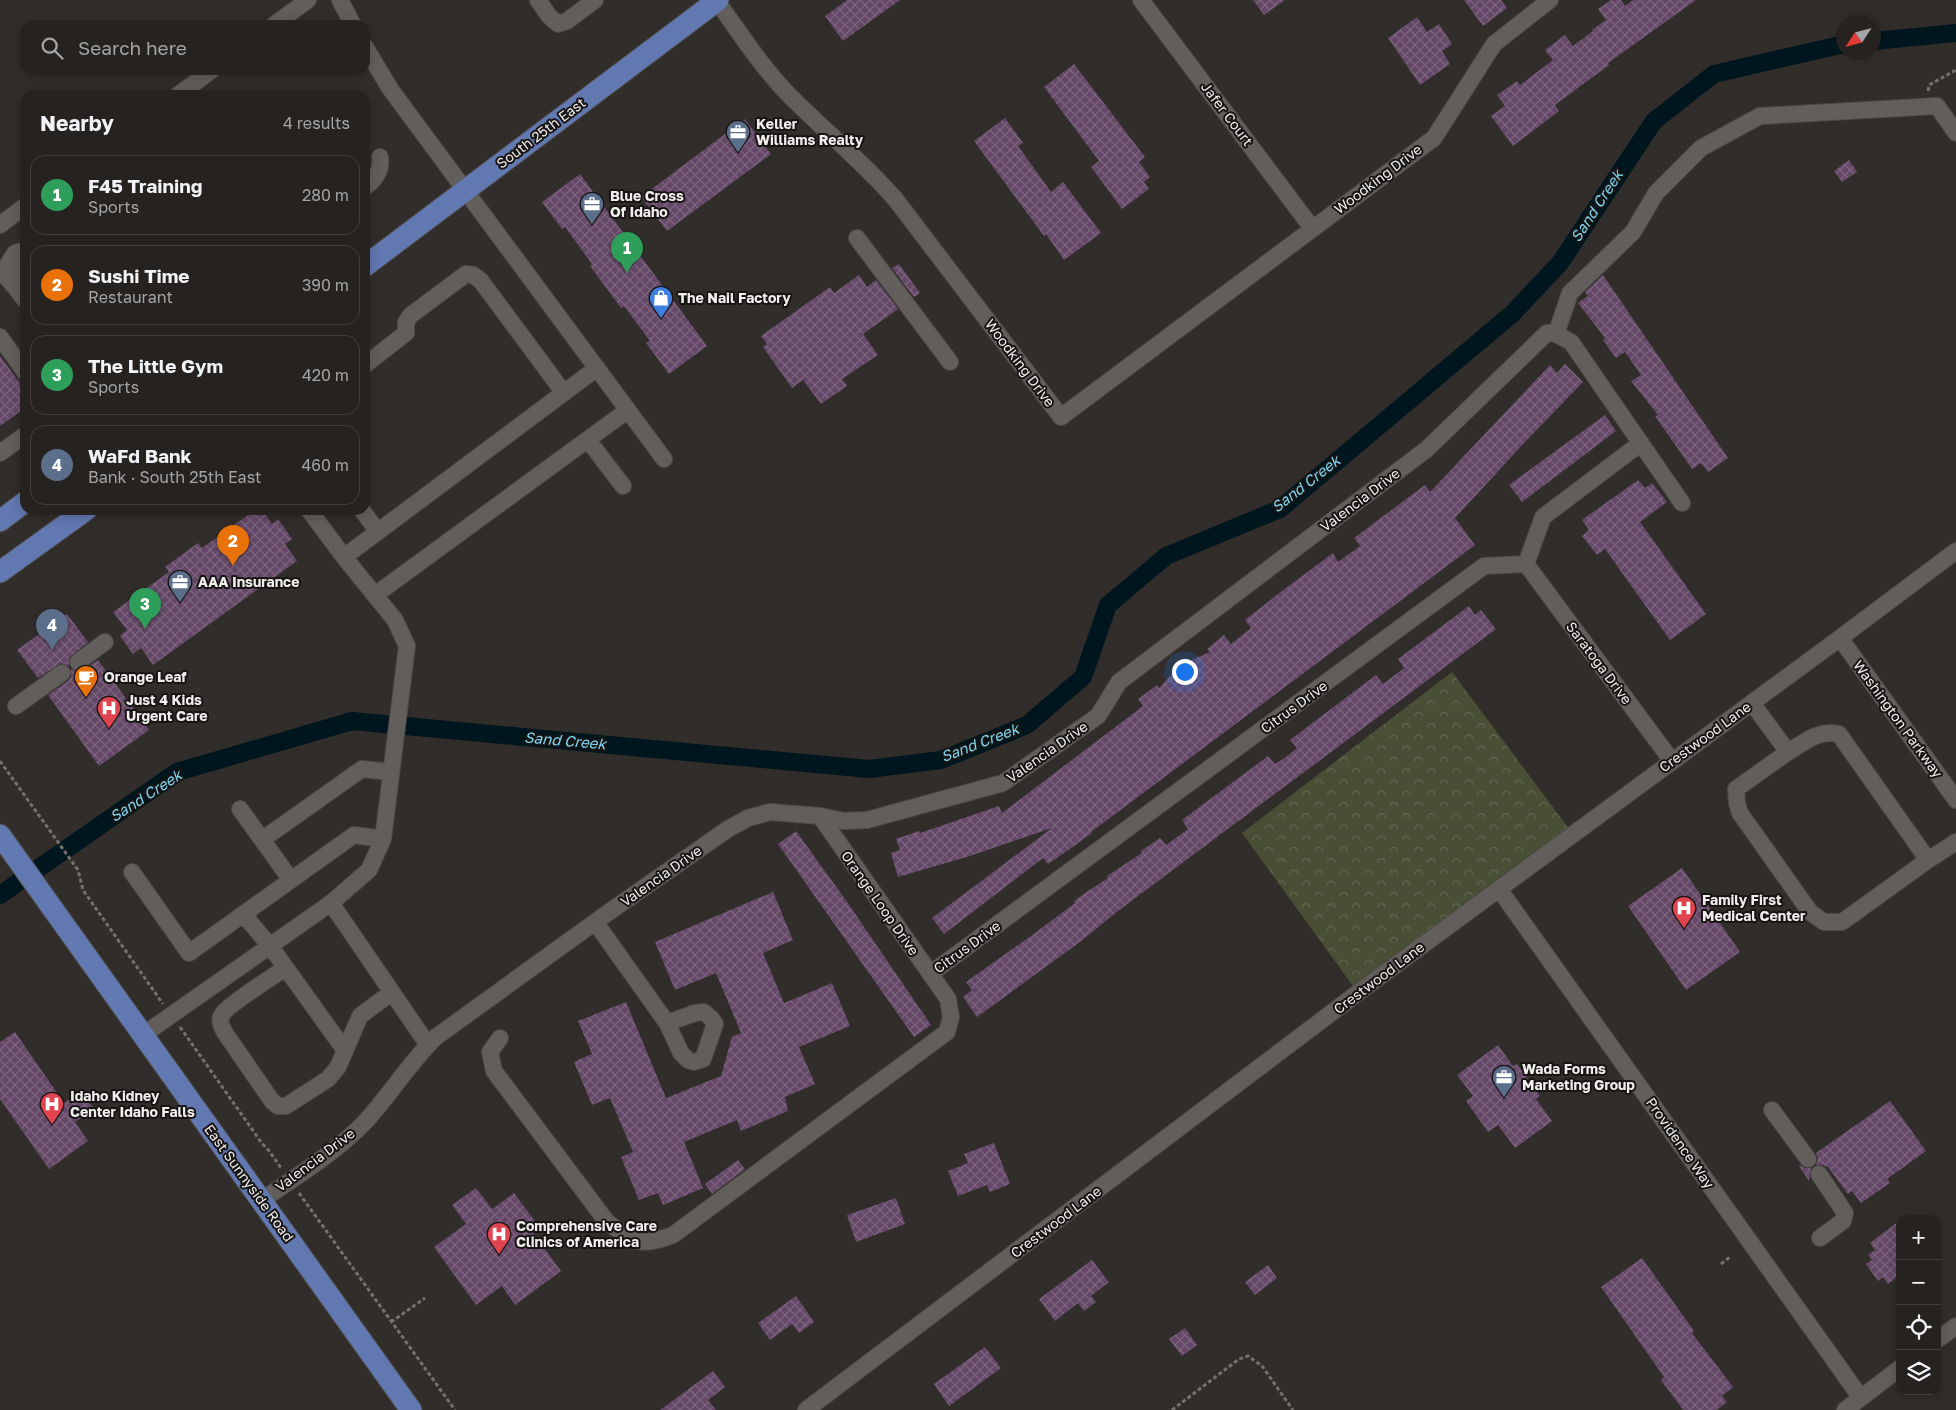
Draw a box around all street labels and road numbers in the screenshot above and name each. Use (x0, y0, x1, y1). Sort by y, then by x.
street label: Jafer Court (1198, 78, 1257, 149)
street label: South 25th East (493, 94, 588, 172)
street label: Woodking Drive (1331, 140, 1425, 217)
street label: Woodking Drive (982, 316, 1059, 410)
street label: Valencia Drive (1317, 464, 1403, 535)
street label: Saratoga Drive (1563, 618, 1636, 707)
street label: Washington Parkway (1850, 657, 1947, 781)
street label: Citrus Drive (1257, 677, 1330, 737)
street label: Crestwood Lane (1656, 698, 1754, 776)
street label: Valencia Drive (1003, 717, 1091, 786)
street label: Valencia Drive (617, 841, 705, 910)
street label: Orange Loop Drive (838, 847, 923, 958)
street label: Citrus Drive (930, 917, 1003, 977)
street label: Crestwood Lane (1330, 938, 1427, 1017)
street label: Providence Way (1643, 1094, 1718, 1192)
street label: East Sunnyside Road (201, 1121, 298, 1245)
street label: Valencia Drive (272, 1124, 358, 1195)
street label: Crestwood Lane (1007, 1182, 1104, 1261)

